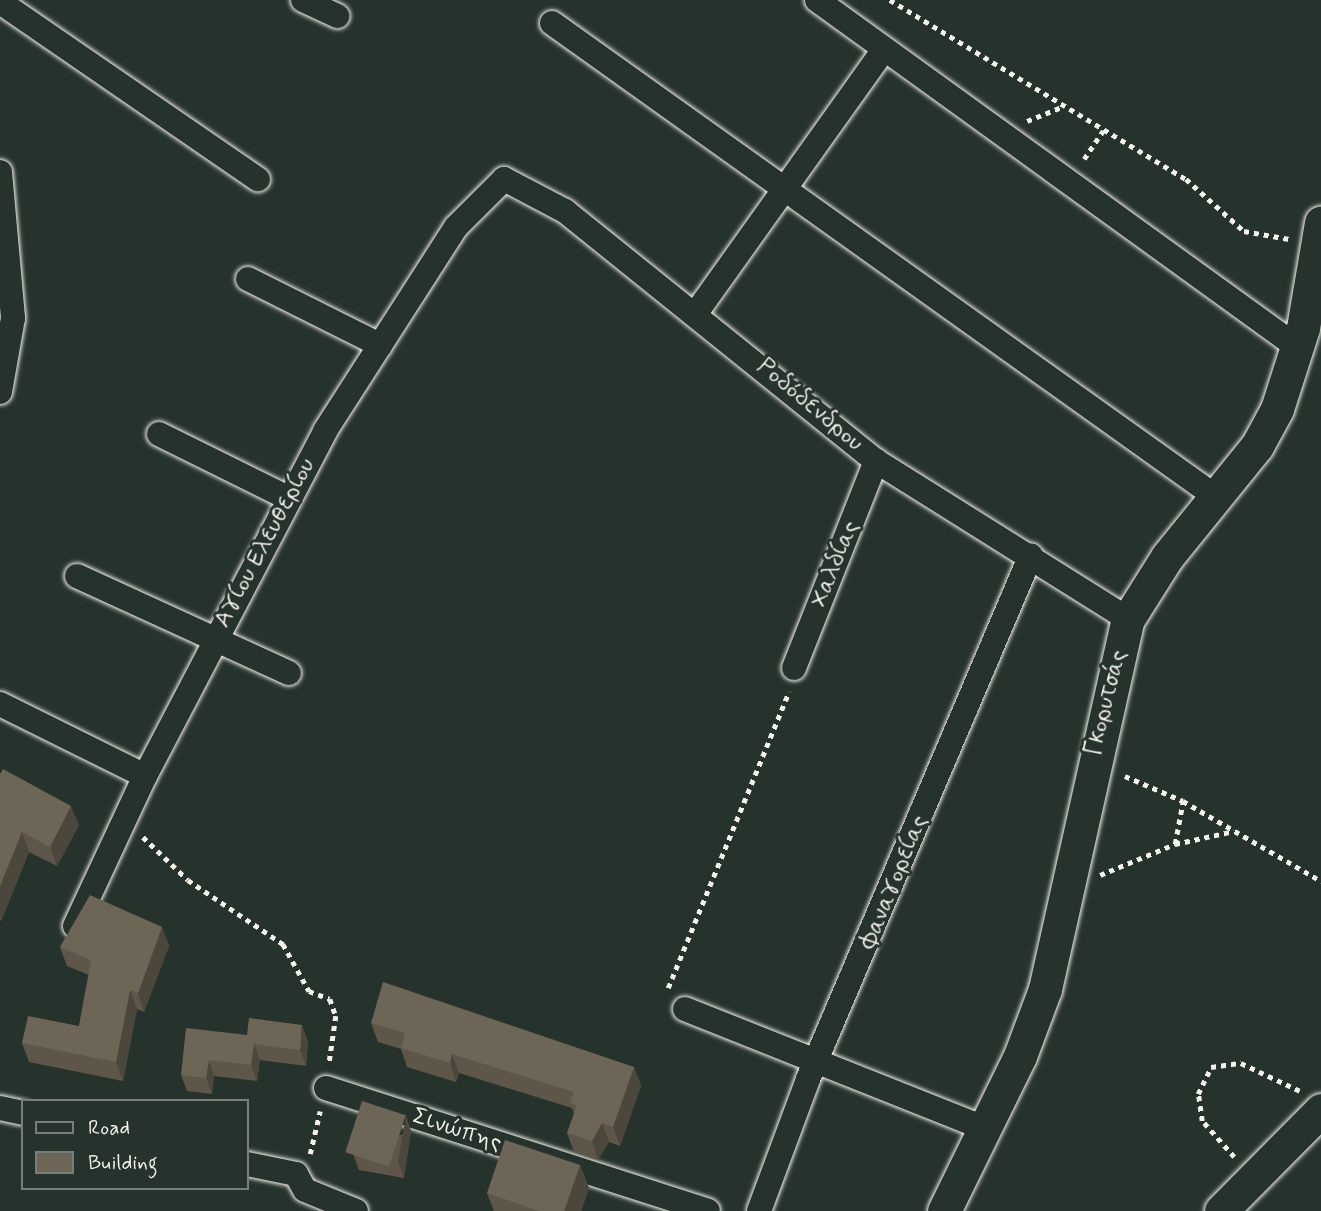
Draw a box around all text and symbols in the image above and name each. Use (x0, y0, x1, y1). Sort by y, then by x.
street label: Ροδόδενδρου (751, 352, 869, 458)
street label: Αγίου Ελευθερίου (208, 453, 322, 633)
street label: Χαλδίας (805, 516, 865, 612)
street label: Γκορυτσάς (1079, 647, 1133, 759)
street label: Φαναγορείας (854, 811, 934, 953)
legend (21, 1099, 248, 1190)
street label: Σινώπης (409, 1102, 505, 1158)
text: Road (88, 1114, 130, 1142)
text: Building (88, 1149, 158, 1177)

